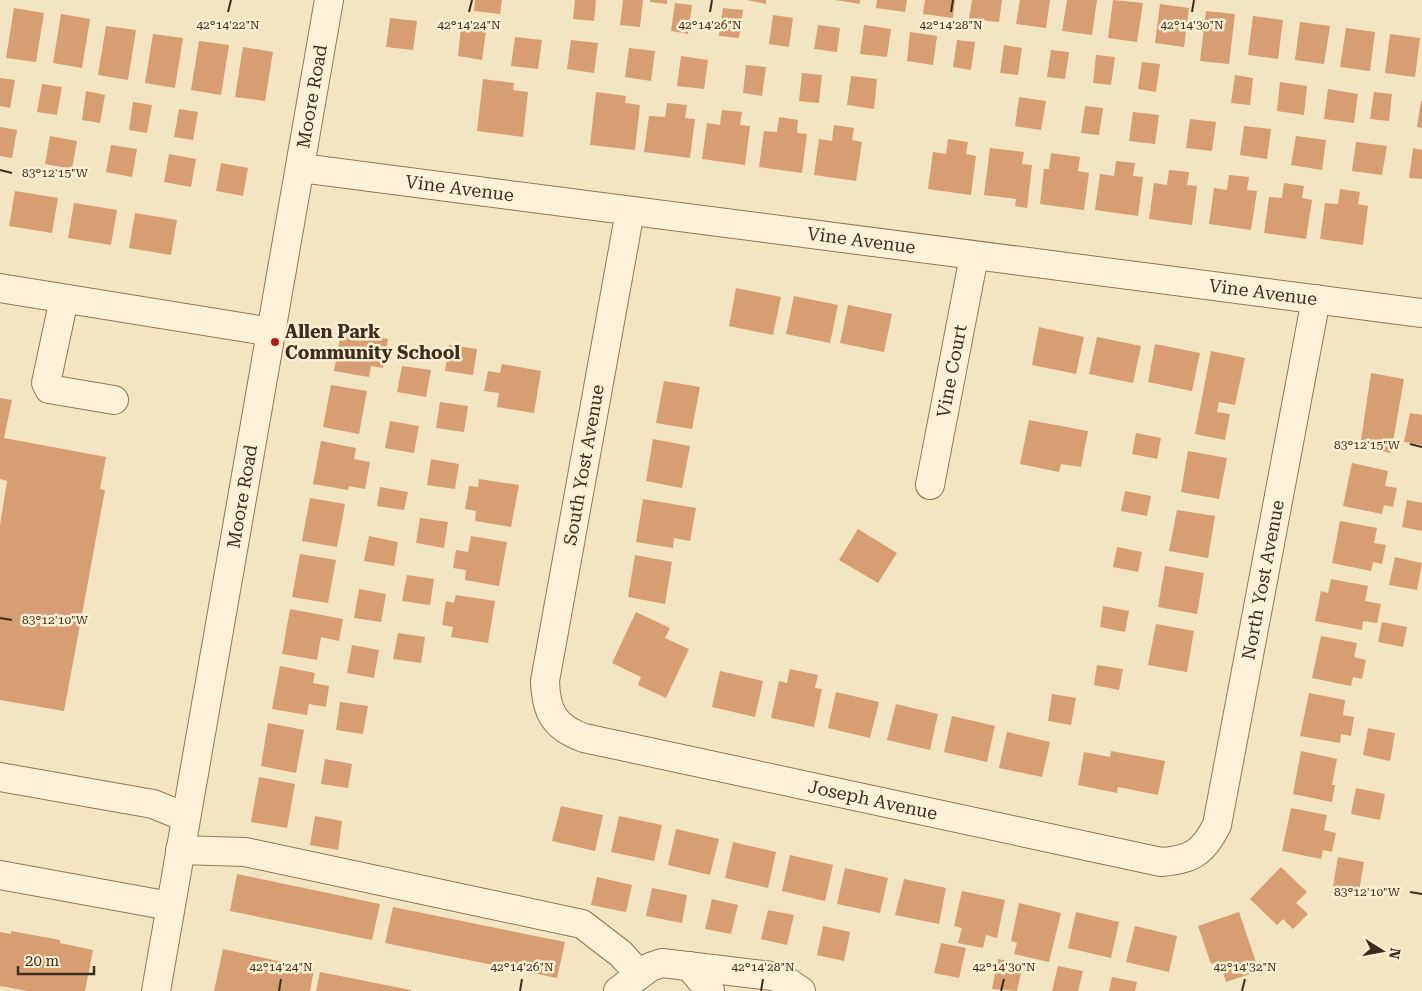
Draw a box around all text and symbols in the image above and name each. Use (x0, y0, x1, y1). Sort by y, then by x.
text: 42°14'22"N (196, 18, 260, 32)
text: 42°14'24"N (437, 18, 501, 32)
text: 42°14'26"N (678, 18, 742, 32)
text: 42°14'28"N (919, 18, 983, 32)
text: 42°14'30"N (1160, 18, 1224, 32)
street label: Moore Road (292, 42, 331, 150)
text: 83°12'15"W (22, 166, 89, 180)
street label: Vine Avenue (404, 171, 515, 205)
street label: Vine Avenue (806, 223, 917, 257)
street label: Vine Avenue (1208, 275, 1319, 309)
place label: Allen Park Community School (285, 321, 460, 363)
street label: Vine Court (932, 323, 971, 419)
marker: Allen Park Community School (269, 336, 281, 348)
street label: South Yost Avenue (559, 383, 608, 547)
text: 83°12'15"W (1334, 438, 1401, 452)
street label: Moore Road (222, 442, 261, 550)
street label: North Yost Avenue (1237, 498, 1288, 661)
text: 83°12'10"W (22, 613, 89, 627)
street label: Joseph Avenue (806, 775, 940, 824)
text: 83°12'10"W (1334, 885, 1401, 899)
north arrow (1357, 926, 1407, 976)
scale bar (18, 944, 94, 976)
text: N (1386, 947, 1404, 961)
text: 20 m (25, 952, 60, 970)
text: 42°14'24"N (249, 960, 313, 974)
text: 42°14'26"N (490, 960, 554, 974)
text: 42°14'28"N (731, 960, 795, 974)
text: 42°14'30"N (972, 960, 1036, 974)
text: 42°14'32"N (1213, 960, 1277, 974)

